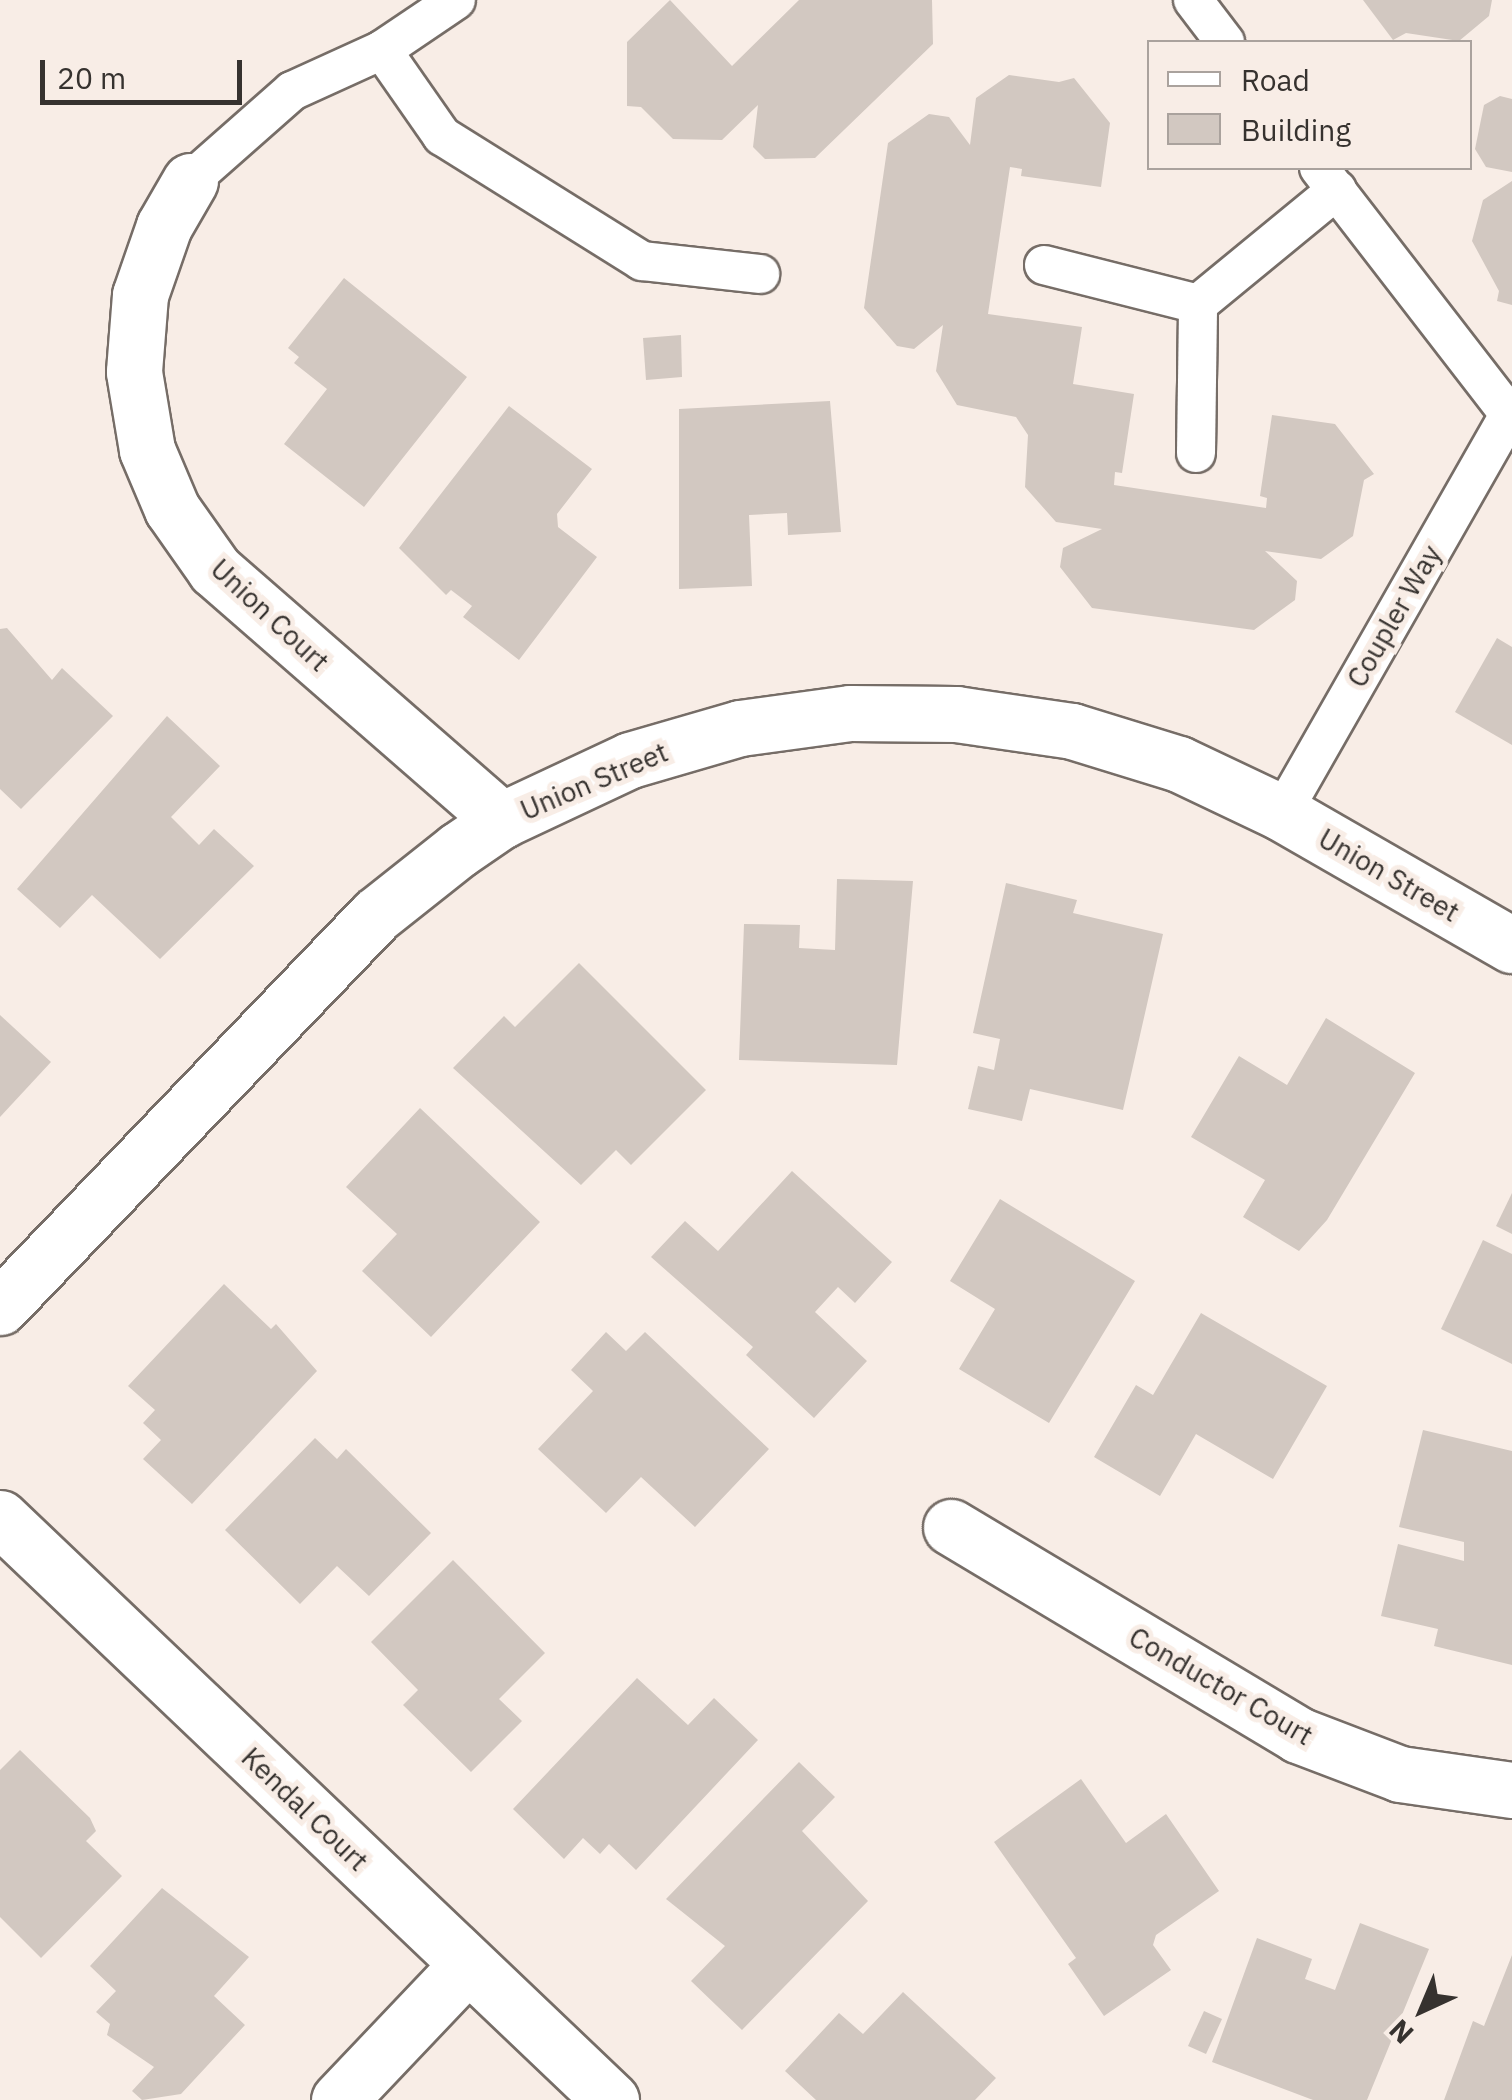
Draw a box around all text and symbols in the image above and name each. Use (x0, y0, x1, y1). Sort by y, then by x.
scale bar (45, 40, 248, 102)
legend (1147, 40, 1472, 170)
text: 20 m (57, 58, 126, 97)
text: Road (1241, 60, 1310, 99)
text: Building (1241, 110, 1351, 149)
street label: Coupler Way (1340, 539, 1448, 693)
street label: Union Court (204, 552, 336, 678)
street label: Union Street (515, 735, 673, 827)
street label: Union Street (1313, 821, 1465, 929)
street label: Conductor Court (1123, 1620, 1319, 1752)
street label: Kendal Court (235, 1740, 375, 1878)
north arrow (1372, 1960, 1472, 2060)
text: N (1381, 2012, 1421, 2052)

